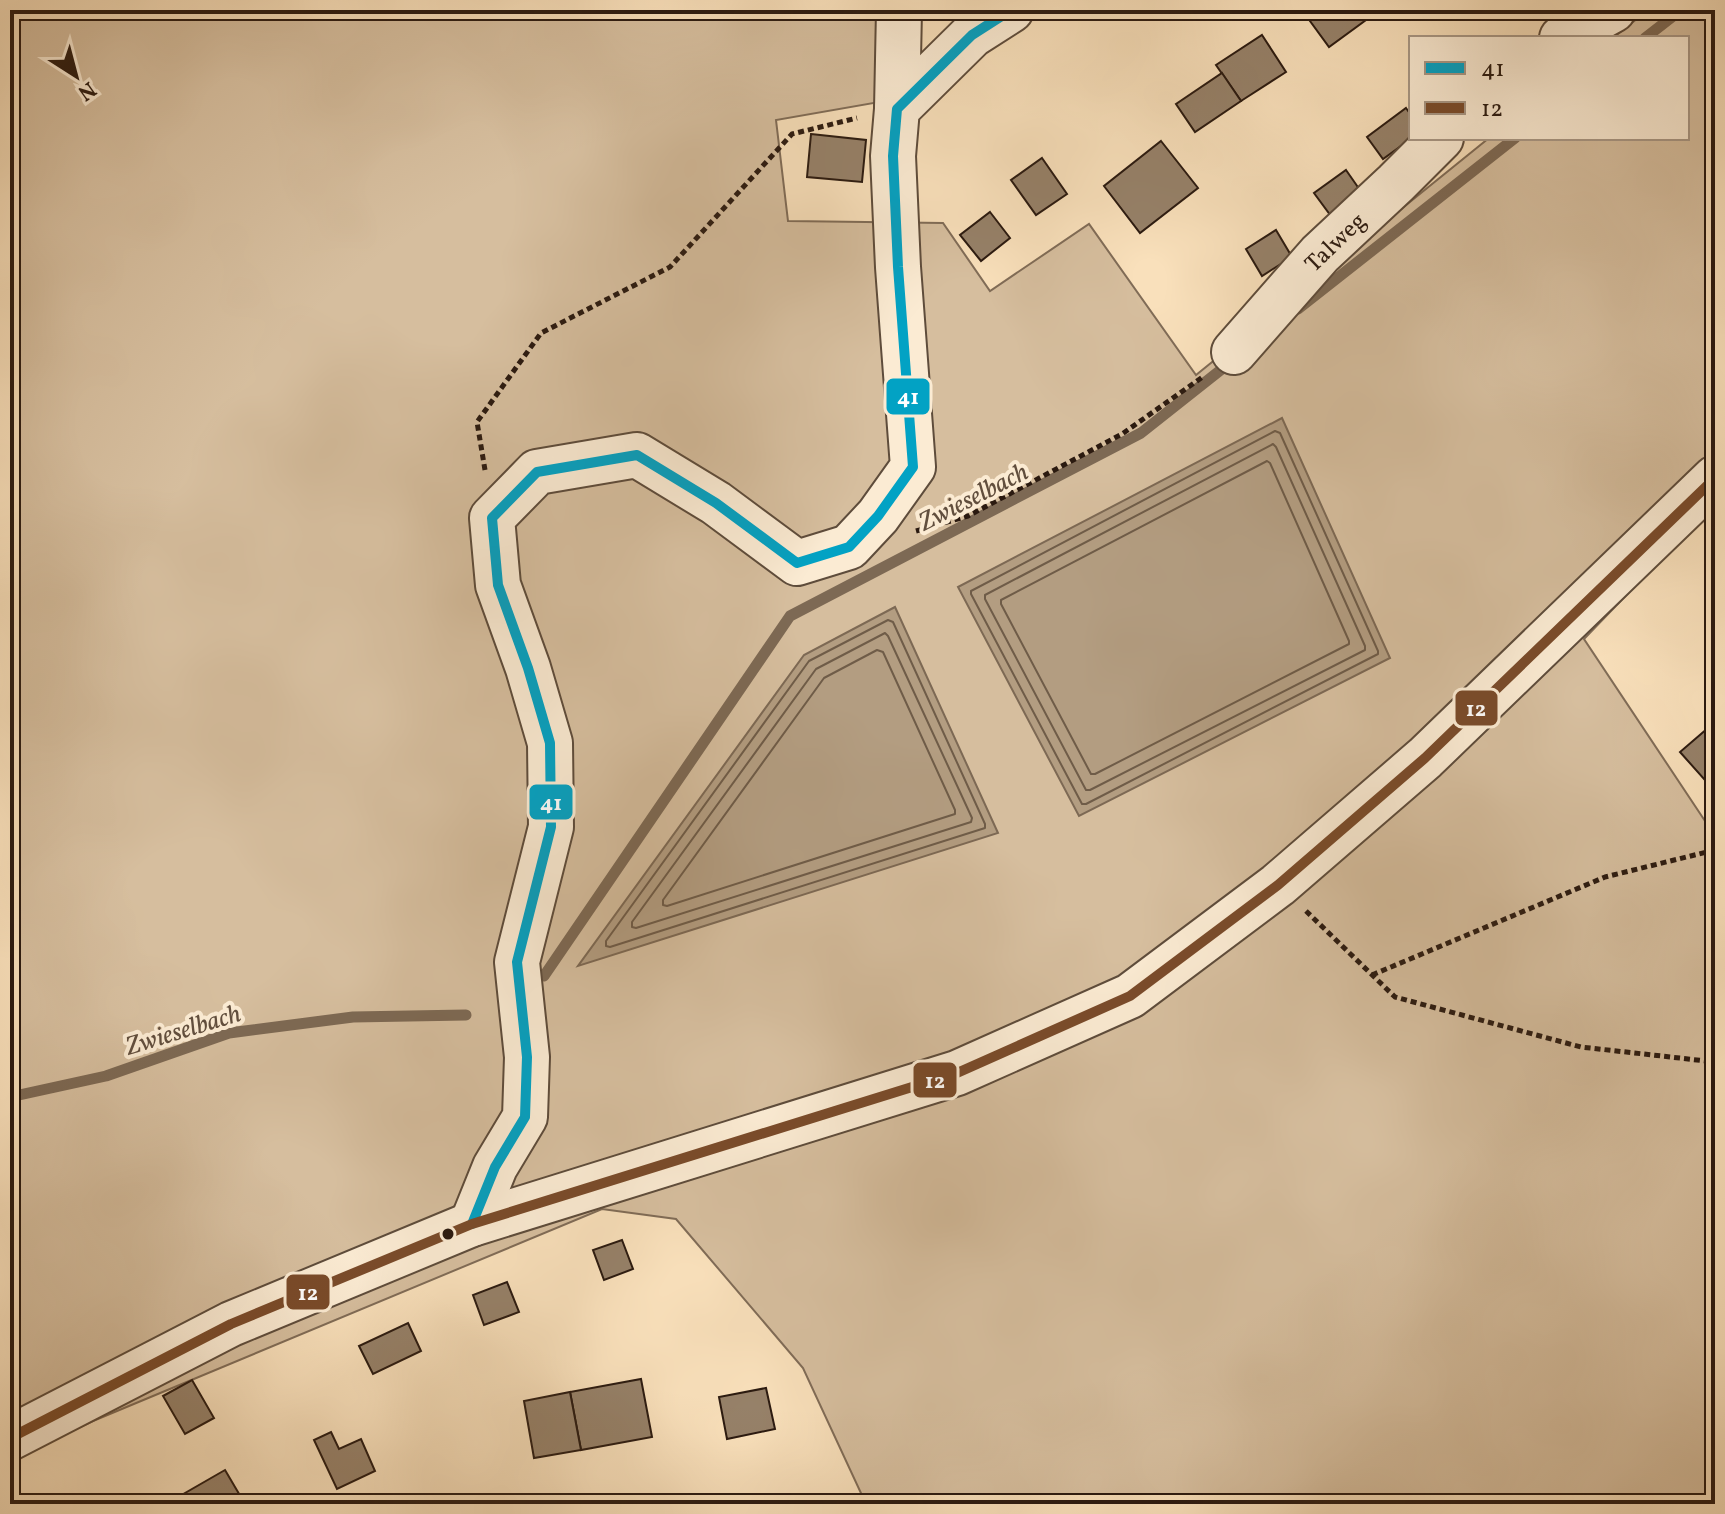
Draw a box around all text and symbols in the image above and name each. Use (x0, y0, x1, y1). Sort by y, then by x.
north arrow (36, 36, 116, 116)
legend (1409, 36, 1689, 140)
text: 41 (1481, 53, 1505, 87)
text: N (71, 73, 102, 107)
text: 12 (1481, 93, 1503, 127)
street label: Talweg (1298, 206, 1375, 281)
line badge: 41 (885, 377, 931, 416)
text: 41 (897, 383, 919, 414)
water label: Zwieselbach (912, 455, 1035, 541)
line badge: 12 (1454, 689, 1499, 727)
text: 12 (1466, 695, 1486, 726)
line badge: 41 (528, 783, 574, 821)
text: 41 (540, 789, 562, 820)
water label: Zwieselbach (121, 996, 246, 1066)
line badge: 12 (912, 1061, 958, 1099)
text: 12 (925, 1067, 945, 1098)
unlabelled marker (440, 1226, 456, 1242)
line badge: 12 (285, 1273, 331, 1311)
text: 12 (298, 1279, 318, 1310)

